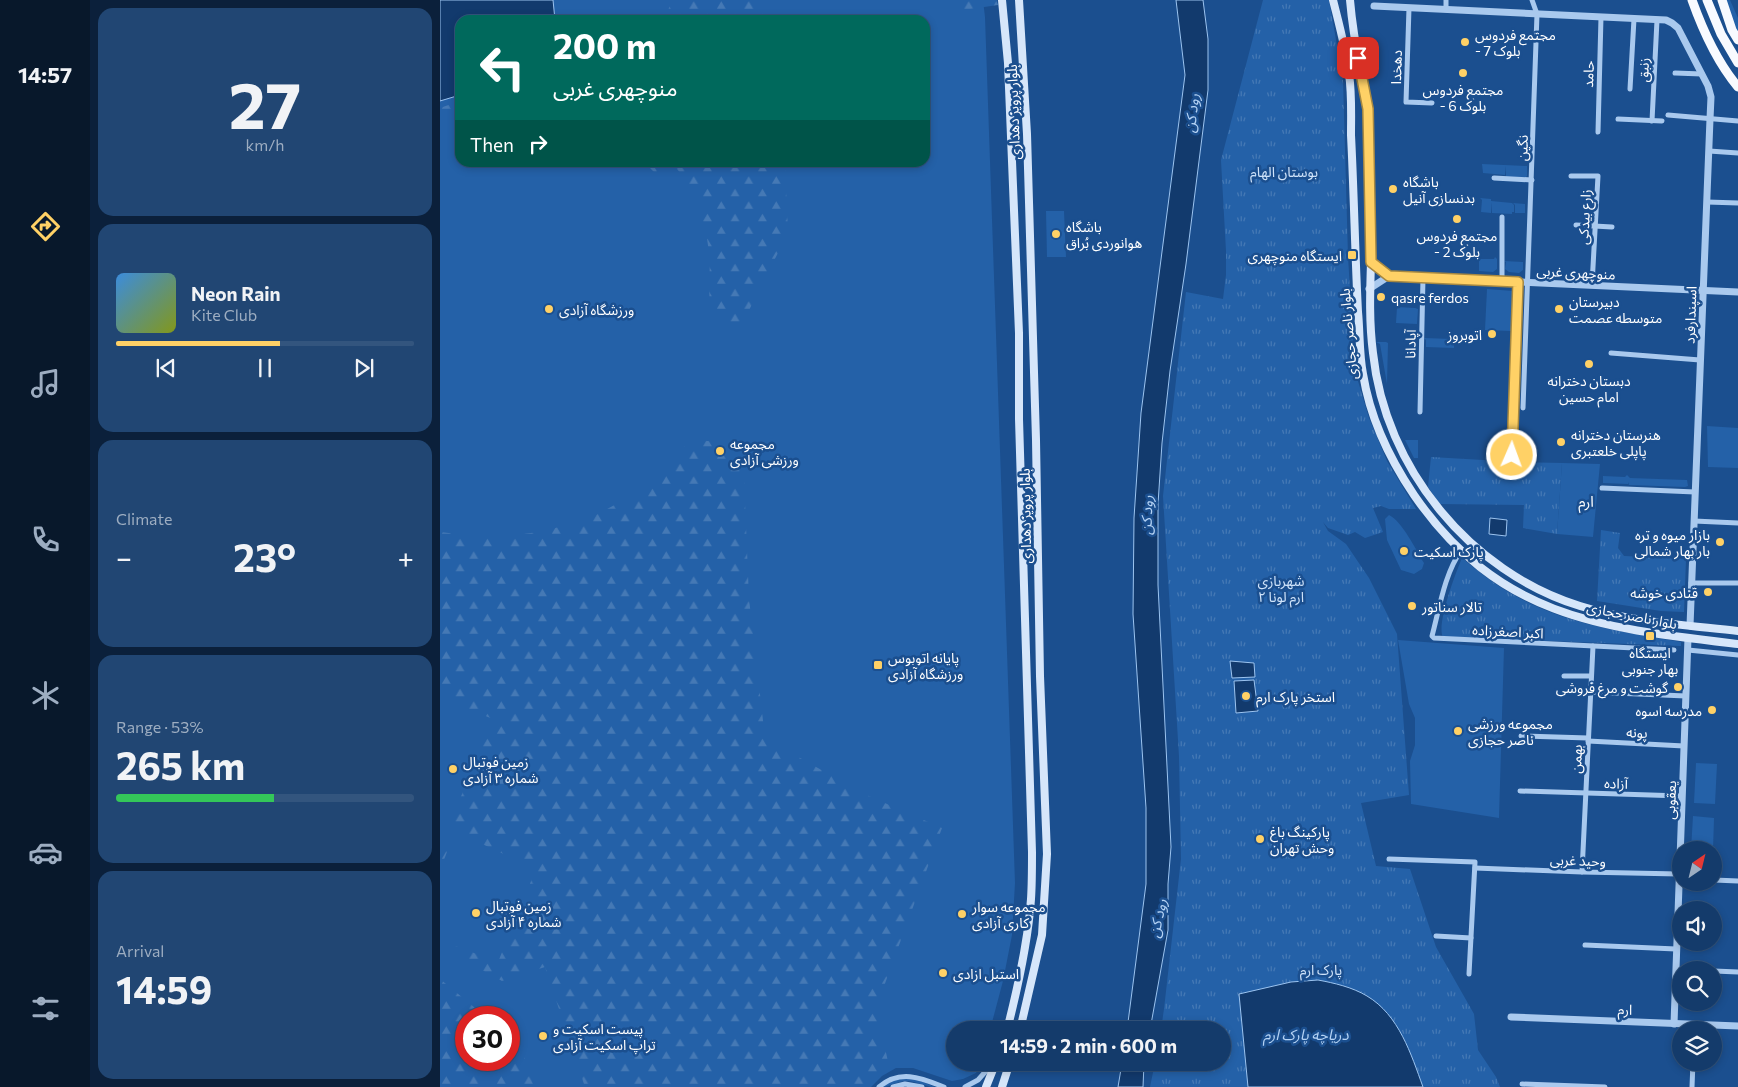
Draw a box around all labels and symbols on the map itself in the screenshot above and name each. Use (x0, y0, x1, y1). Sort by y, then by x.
place label: مجتمع فردوس - بلوک 7 (1475, 26, 1556, 60)
marker: مجتمع فردوس - بلوک 7 (1459, 36, 1471, 48)
pin (1337, 37, 1379, 79)
street label: دهخدا (1387, 49, 1405, 84)
street label: زنبق (1634, 57, 1654, 83)
street label: حامد (1579, 60, 1597, 88)
street label: بلوار پرویز دهداری (1003, 64, 1025, 160)
marker: مجتمع فردوس - بلوک 6 (1457, 67, 1469, 79)
place label: مجتمع فردوس - بلوک 6 (1423, 81, 1503, 115)
water label: رود کن (1180, 92, 1203, 134)
street label: نگین (1513, 134, 1532, 161)
park label: بوستان الهام (1250, 163, 1318, 183)
place label: باشگاه بدنسازی آنیل (1403, 173, 1475, 207)
marker: باشگاه بدنسازی آنیل (1387, 183, 1399, 195)
street label: زارع بیدکی (1574, 189, 1597, 245)
marker: مجتمع فردوس - بلوک 2 (1451, 213, 1463, 225)
place label: باشگاه هوانوردی بُراق (1066, 218, 1142, 252)
place label: مجتمع فردوس - بلوک 2 (1417, 227, 1497, 261)
marker: باشگاه هوانوردی بُراق (1050, 228, 1062, 240)
place label: ایستگاه منوچهری (1248, 247, 1342, 266)
marker: ایستگاه منوچهری (1346, 249, 1358, 261)
street label: منوچهری غربی (1536, 261, 1616, 285)
street label: اسپندارفرد (1680, 286, 1702, 344)
street label: بلوار ناصر حجازی (1336, 287, 1361, 380)
place label: qasre ferdos (1391, 289, 1469, 306)
marker: qasre ferdos (1375, 291, 1387, 303)
place label: دبیرستان متوسطه عصمت (1569, 293, 1662, 327)
place label: ورزشگاه آزادی (559, 301, 634, 319)
marker: ورزشگاه آزادی (543, 303, 555, 315)
marker: دبیرستان متوسطه عصمت (1553, 303, 1565, 315)
place label: اتوبروز (1446, 326, 1482, 344)
street label: آپادانا (1401, 328, 1421, 359)
marker: اتوبروز (1486, 328, 1498, 340)
marker: دبستان دخترانه امام حسین (1583, 358, 1595, 370)
place label: دبستان دخترانه امام حسین (1547, 372, 1631, 408)
place label: هنرستان دخترانه پاپلی خلعتبری (1571, 426, 1661, 461)
position arrow (1485, 428, 1537, 480)
place label: مجموعه ورزشی آزادی (730, 435, 799, 469)
marker: هنرستان دخترانه پاپلی خلعتبری (1555, 436, 1567, 448)
marker: مجموعه ورزشی آزادی (714, 445, 726, 457)
street label: بلوار پرویز دهداری (1016, 468, 1036, 564)
district label: ارم (1578, 492, 1594, 513)
water label: رود کن (1136, 495, 1157, 535)
place label: بازار میوه و تره بار بهار شمالی (1634, 526, 1710, 560)
marker: بازار میوه و تره بار بهار شمالی (1714, 536, 1726, 548)
place label: پارک اسکیت (1414, 543, 1484, 562)
marker: پارک اسکیت (1398, 545, 1410, 557)
park label: شهربازی ارم لونا ۲ (1258, 572, 1304, 608)
place label: قنادی خوشه (1630, 584, 1698, 602)
marker: قنادی خوشه (1702, 586, 1714, 598)
place label: تالار سناتور (1421, 598, 1482, 616)
street label: بلوار ناصر حجازی (1585, 598, 1679, 633)
marker: تالار سناتور (1406, 600, 1418, 612)
street label: اکبر اصغرزاده (1472, 621, 1544, 642)
marker: ایستگاه بهار جنوبی (1644, 630, 1656, 642)
place label: ایستگاه بهار جنوبی (1622, 644, 1678, 678)
place label: پایانه اتوبوس ورزشگاه آزادی (888, 649, 963, 683)
marker: پایانه اتوبوس ورزشگاه آزادی (872, 659, 884, 671)
place label: گوشت و مرغ فروشی (1556, 679, 1668, 699)
marker: گوشت و مرغ فروشی (1672, 681, 1684, 693)
place label: استخر پارک ارم (1256, 688, 1335, 708)
marker: استخر پارک ارم (1240, 690, 1252, 702)
place label: مدرسه اسوه (1635, 702, 1702, 720)
marker: مدرسه اسوه (1706, 704, 1718, 716)
place label: مجموعه ورزشی ناصر حجازی (1468, 715, 1553, 749)
street label: پونه (1626, 723, 1648, 743)
marker: مجموعه ورزشی ناصر حجازی (1452, 725, 1464, 737)
street label: بهمن (1567, 744, 1586, 774)
place label: زمین فوتبال شماره ۳ آزادی (463, 753, 539, 787)
marker: زمین فوتبال شماره ۳ آزادی (447, 763, 459, 775)
street label: آزاده (1604, 774, 1629, 793)
street label: یعقوبی (1661, 780, 1680, 820)
place label: پارکینگ باغ وحش تهران (1270, 823, 1334, 857)
marker: پارکینگ باغ وحش تهران (1254, 833, 1266, 845)
north arrow (1672, 841, 1722, 891)
street label: وحید غربی (1550, 851, 1606, 870)
water label: رود کن (1144, 896, 1171, 939)
place label: زمین فوتبال شماره ۴ آزادی (486, 897, 562, 931)
place label: مجموعه سوار کاری آزادی (971, 898, 1046, 932)
marker: زمین فوتبال شماره ۴ آزادی (470, 907, 482, 919)
marker: مجموعه سوار کاری آزادی (956, 908, 968, 920)
park label: پارک ارم (1300, 961, 1342, 981)
place label: استبل ازادی (953, 965, 1019, 983)
marker: استبل ازادی (937, 967, 949, 979)
street label: ارم (1617, 1000, 1633, 1021)
speed limit sign: 30 (455, 1006, 520, 1071)
place label: پیست اسکیت و تراپ اسکیت آزادی (553, 1020, 656, 1055)
water label: دریاچه پارک ارم (1262, 1025, 1350, 1046)
marker: پیست اسکیت و تراپ اسکیت آزادی (537, 1030, 549, 1042)

